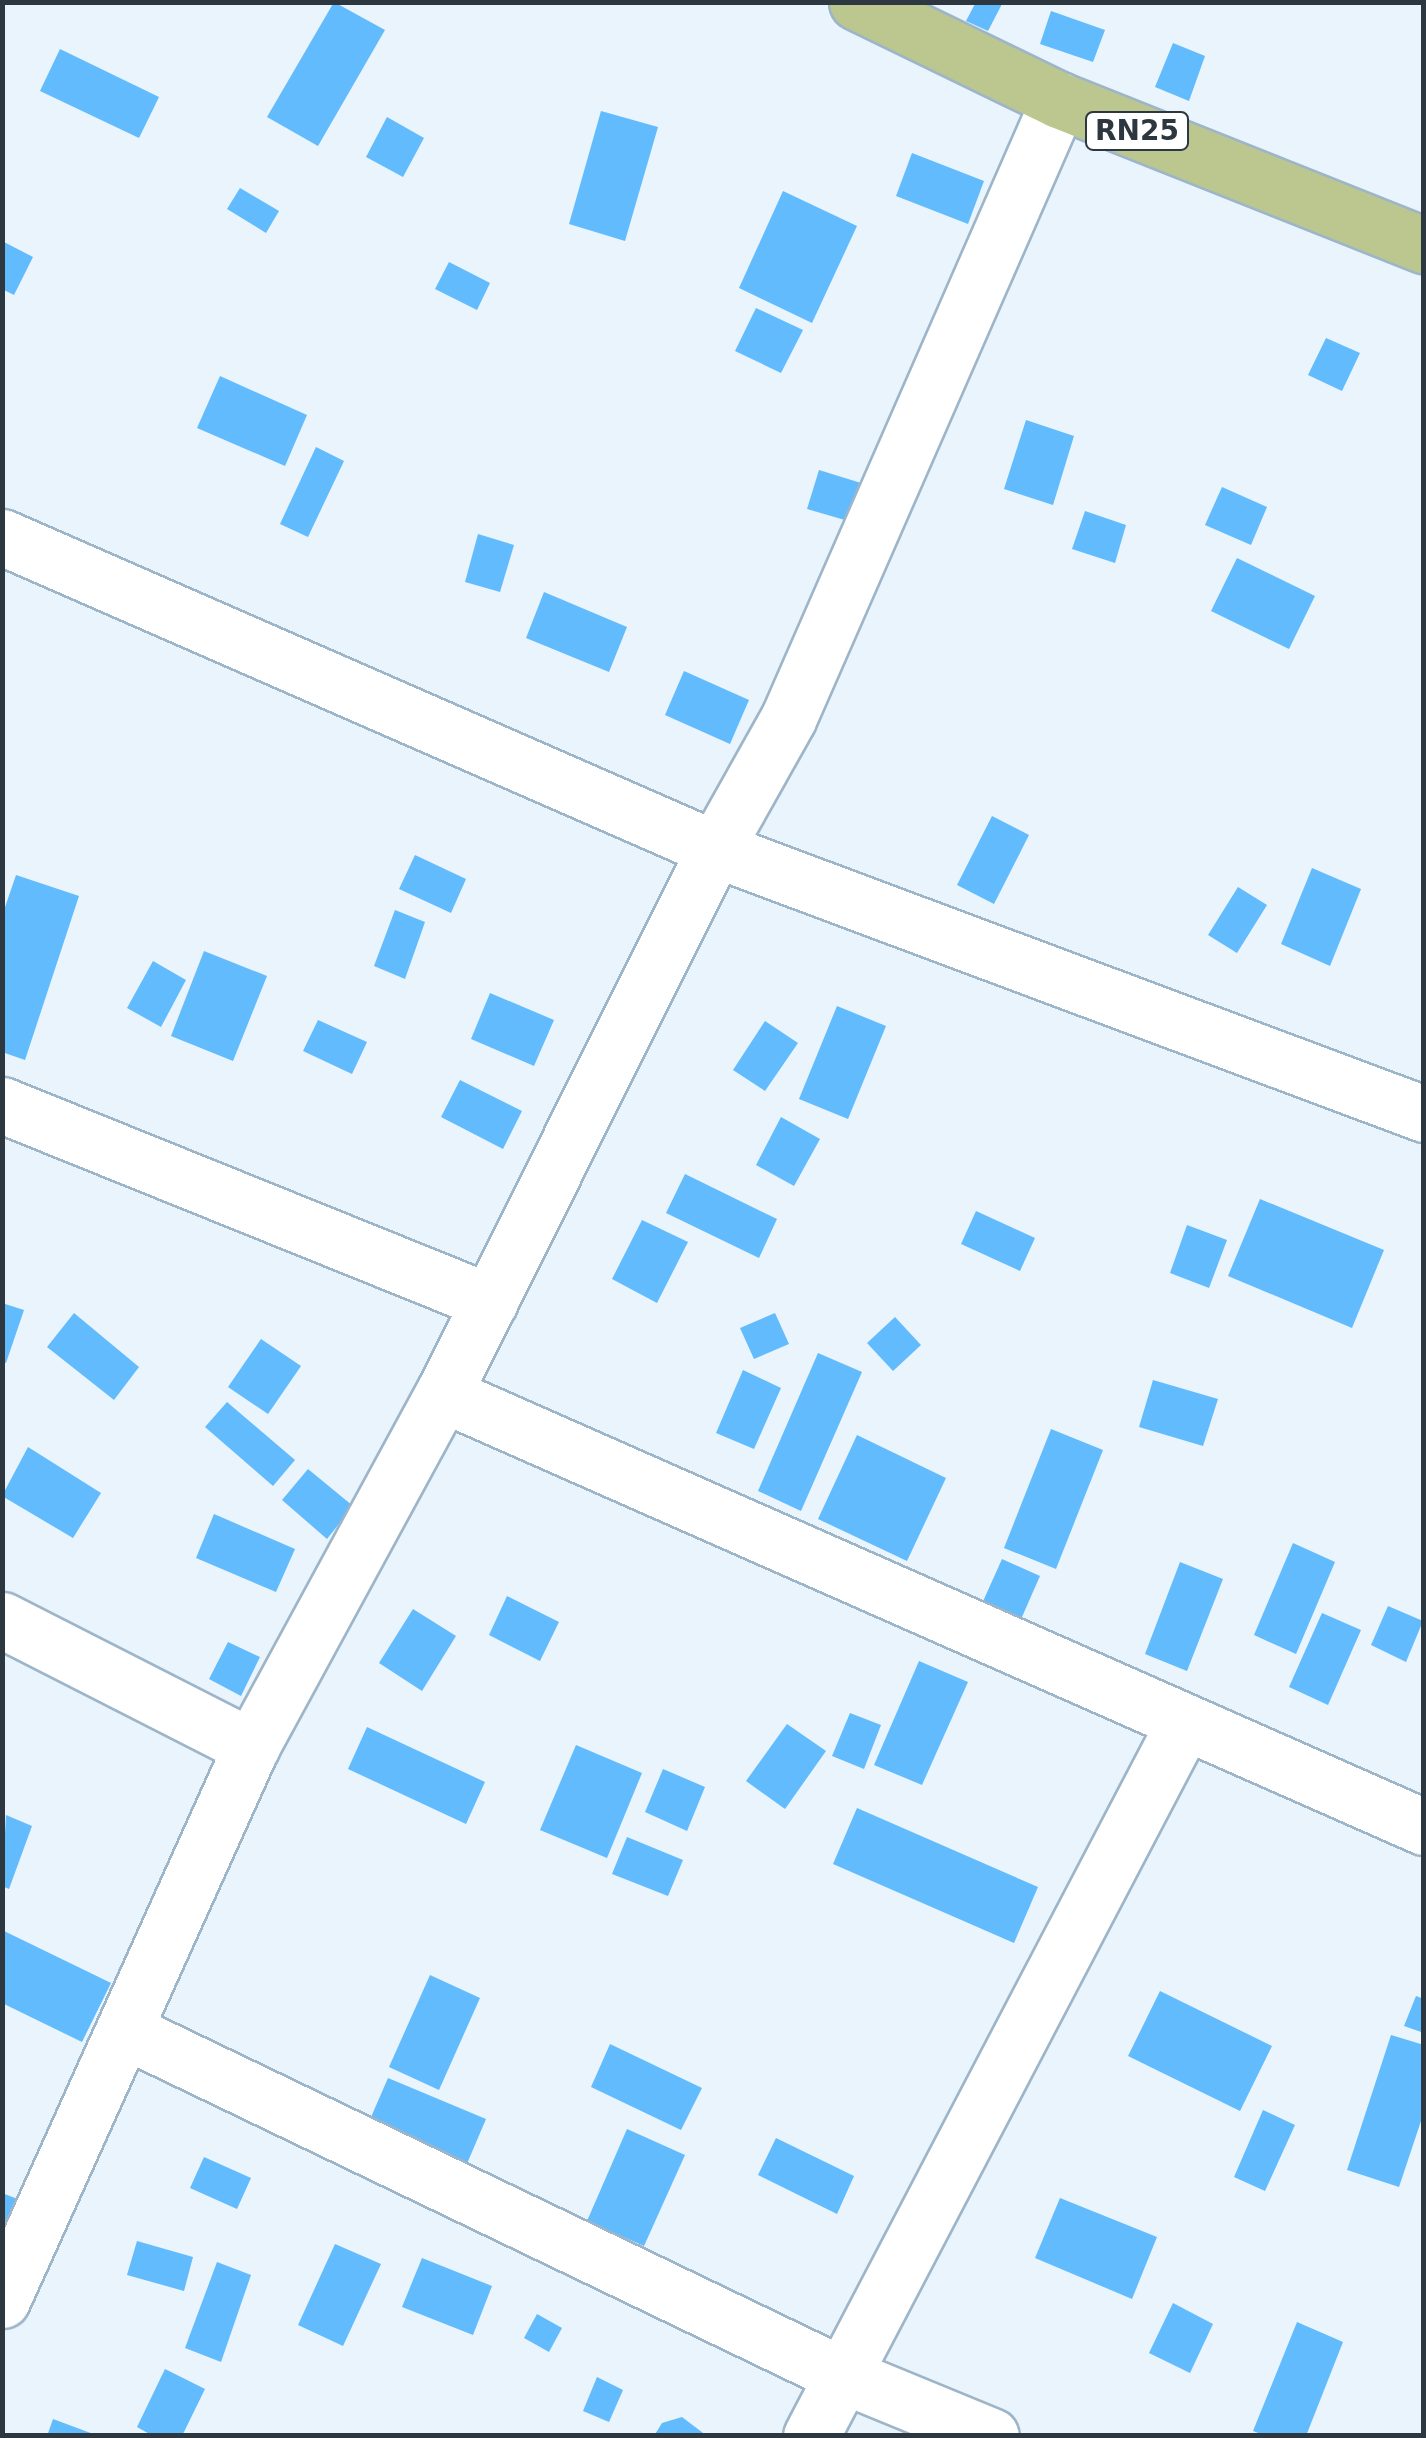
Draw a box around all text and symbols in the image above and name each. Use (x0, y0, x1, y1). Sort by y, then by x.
road number: RN25 (1084, 108, 1190, 154)

